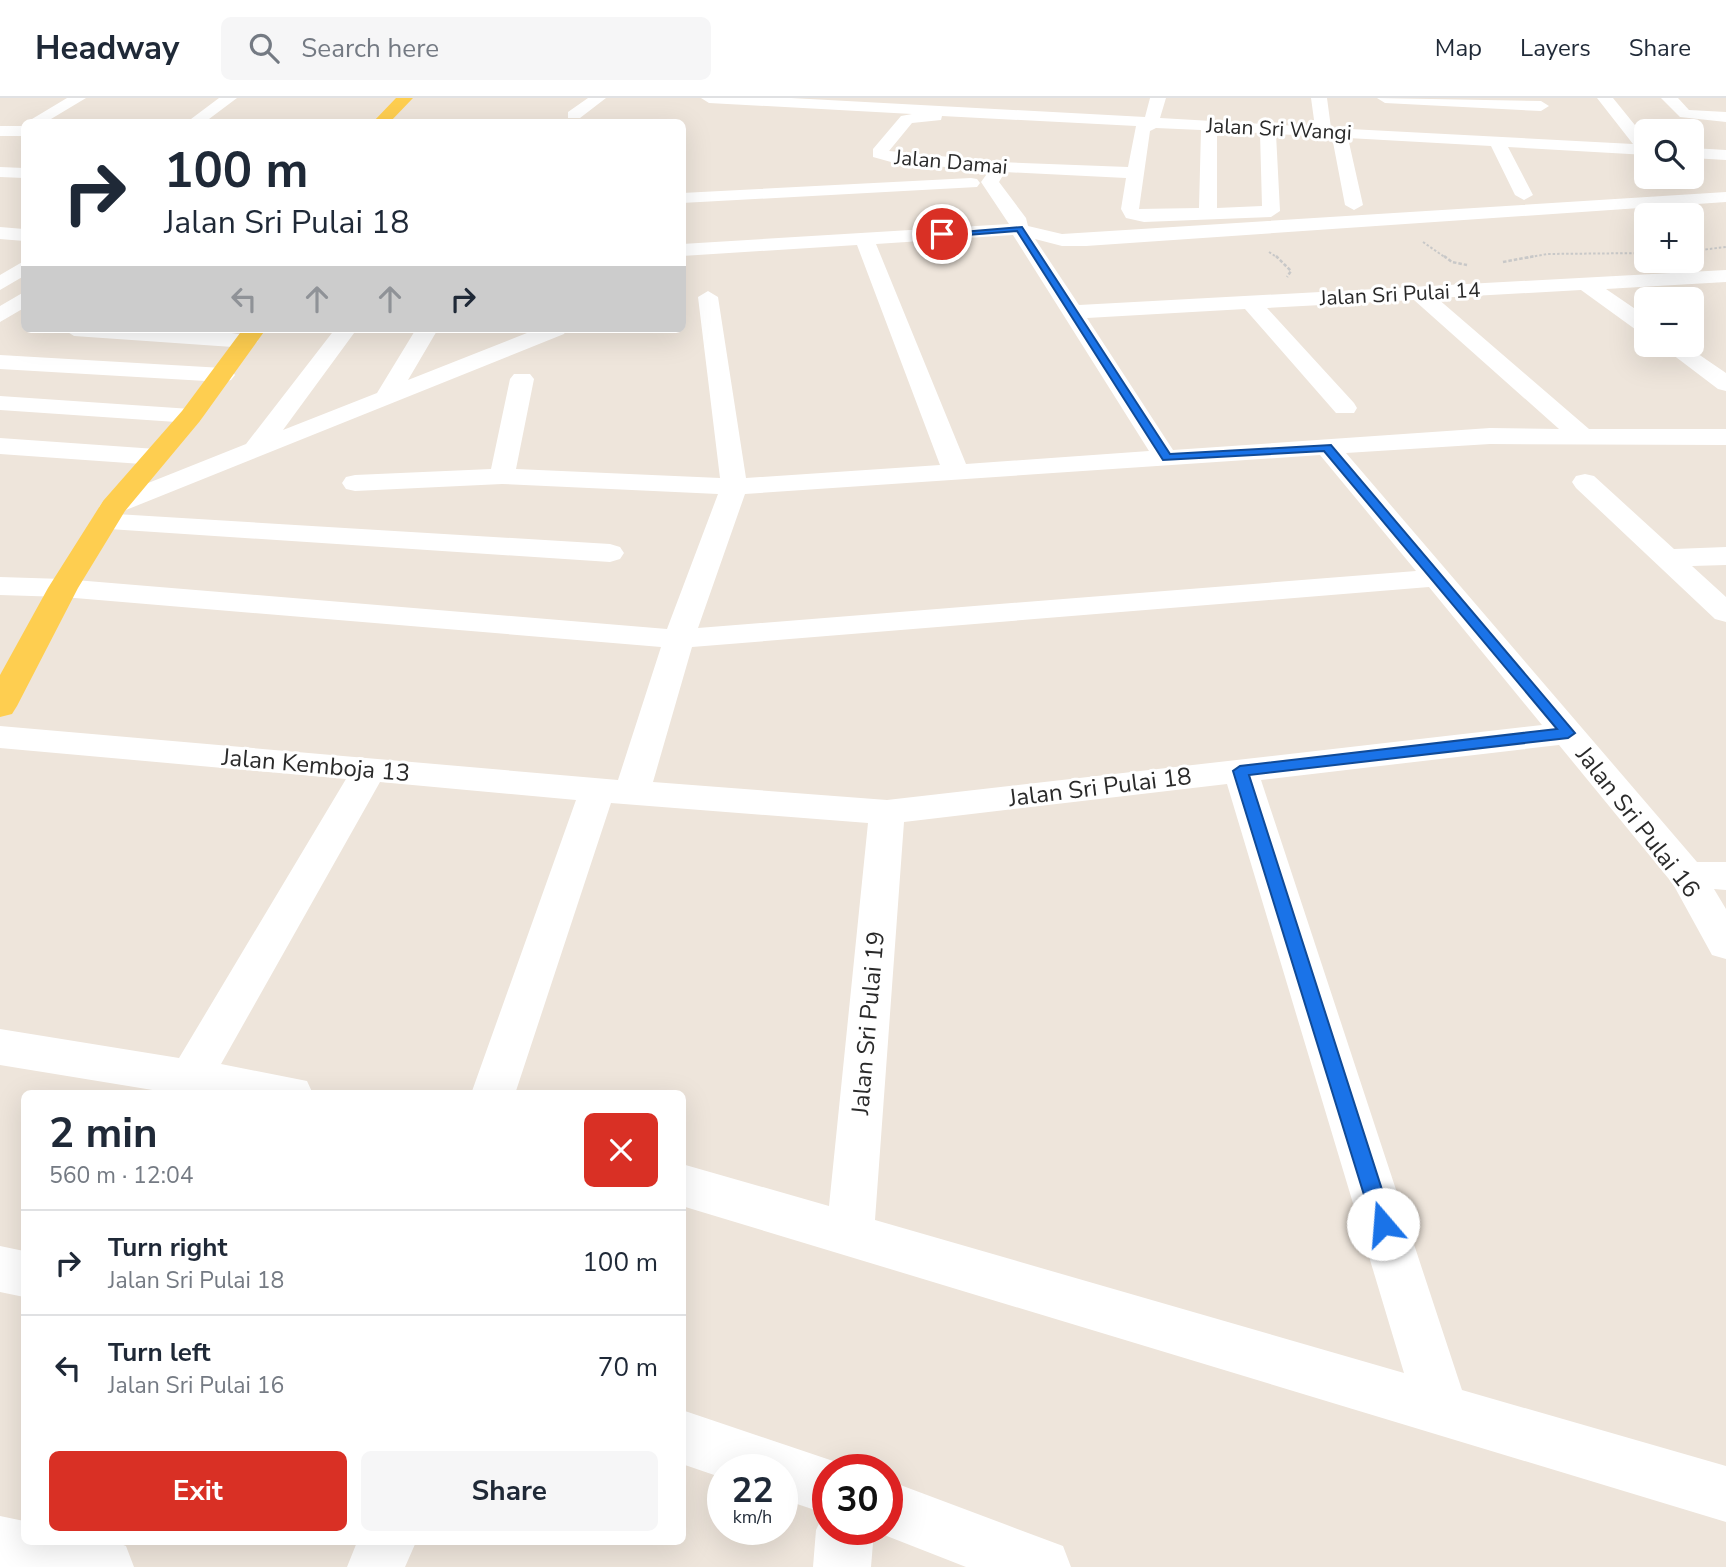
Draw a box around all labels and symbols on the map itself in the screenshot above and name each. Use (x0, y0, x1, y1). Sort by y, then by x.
street label: Jalan Sri Wangi (1205, 111, 1352, 147)
street label: Jalan Damai (892, 143, 1009, 181)
pin (912, 204, 972, 264)
street label: Jalan Sri Pulai 14 (1318, 276, 1481, 312)
street label: Jalan Sri Pulai 16 (1568, 739, 1707, 904)
street label: Jalan Kemboja 13 (220, 741, 411, 789)
street label: Jalan Sri Pulai 18 (1006, 760, 1193, 814)
street label: Jalan Sri Pulai 19 (844, 930, 892, 1117)
position arrow (1346, 1187, 1420, 1261)
speed limit sign: 30 (812, 1454, 903, 1545)

